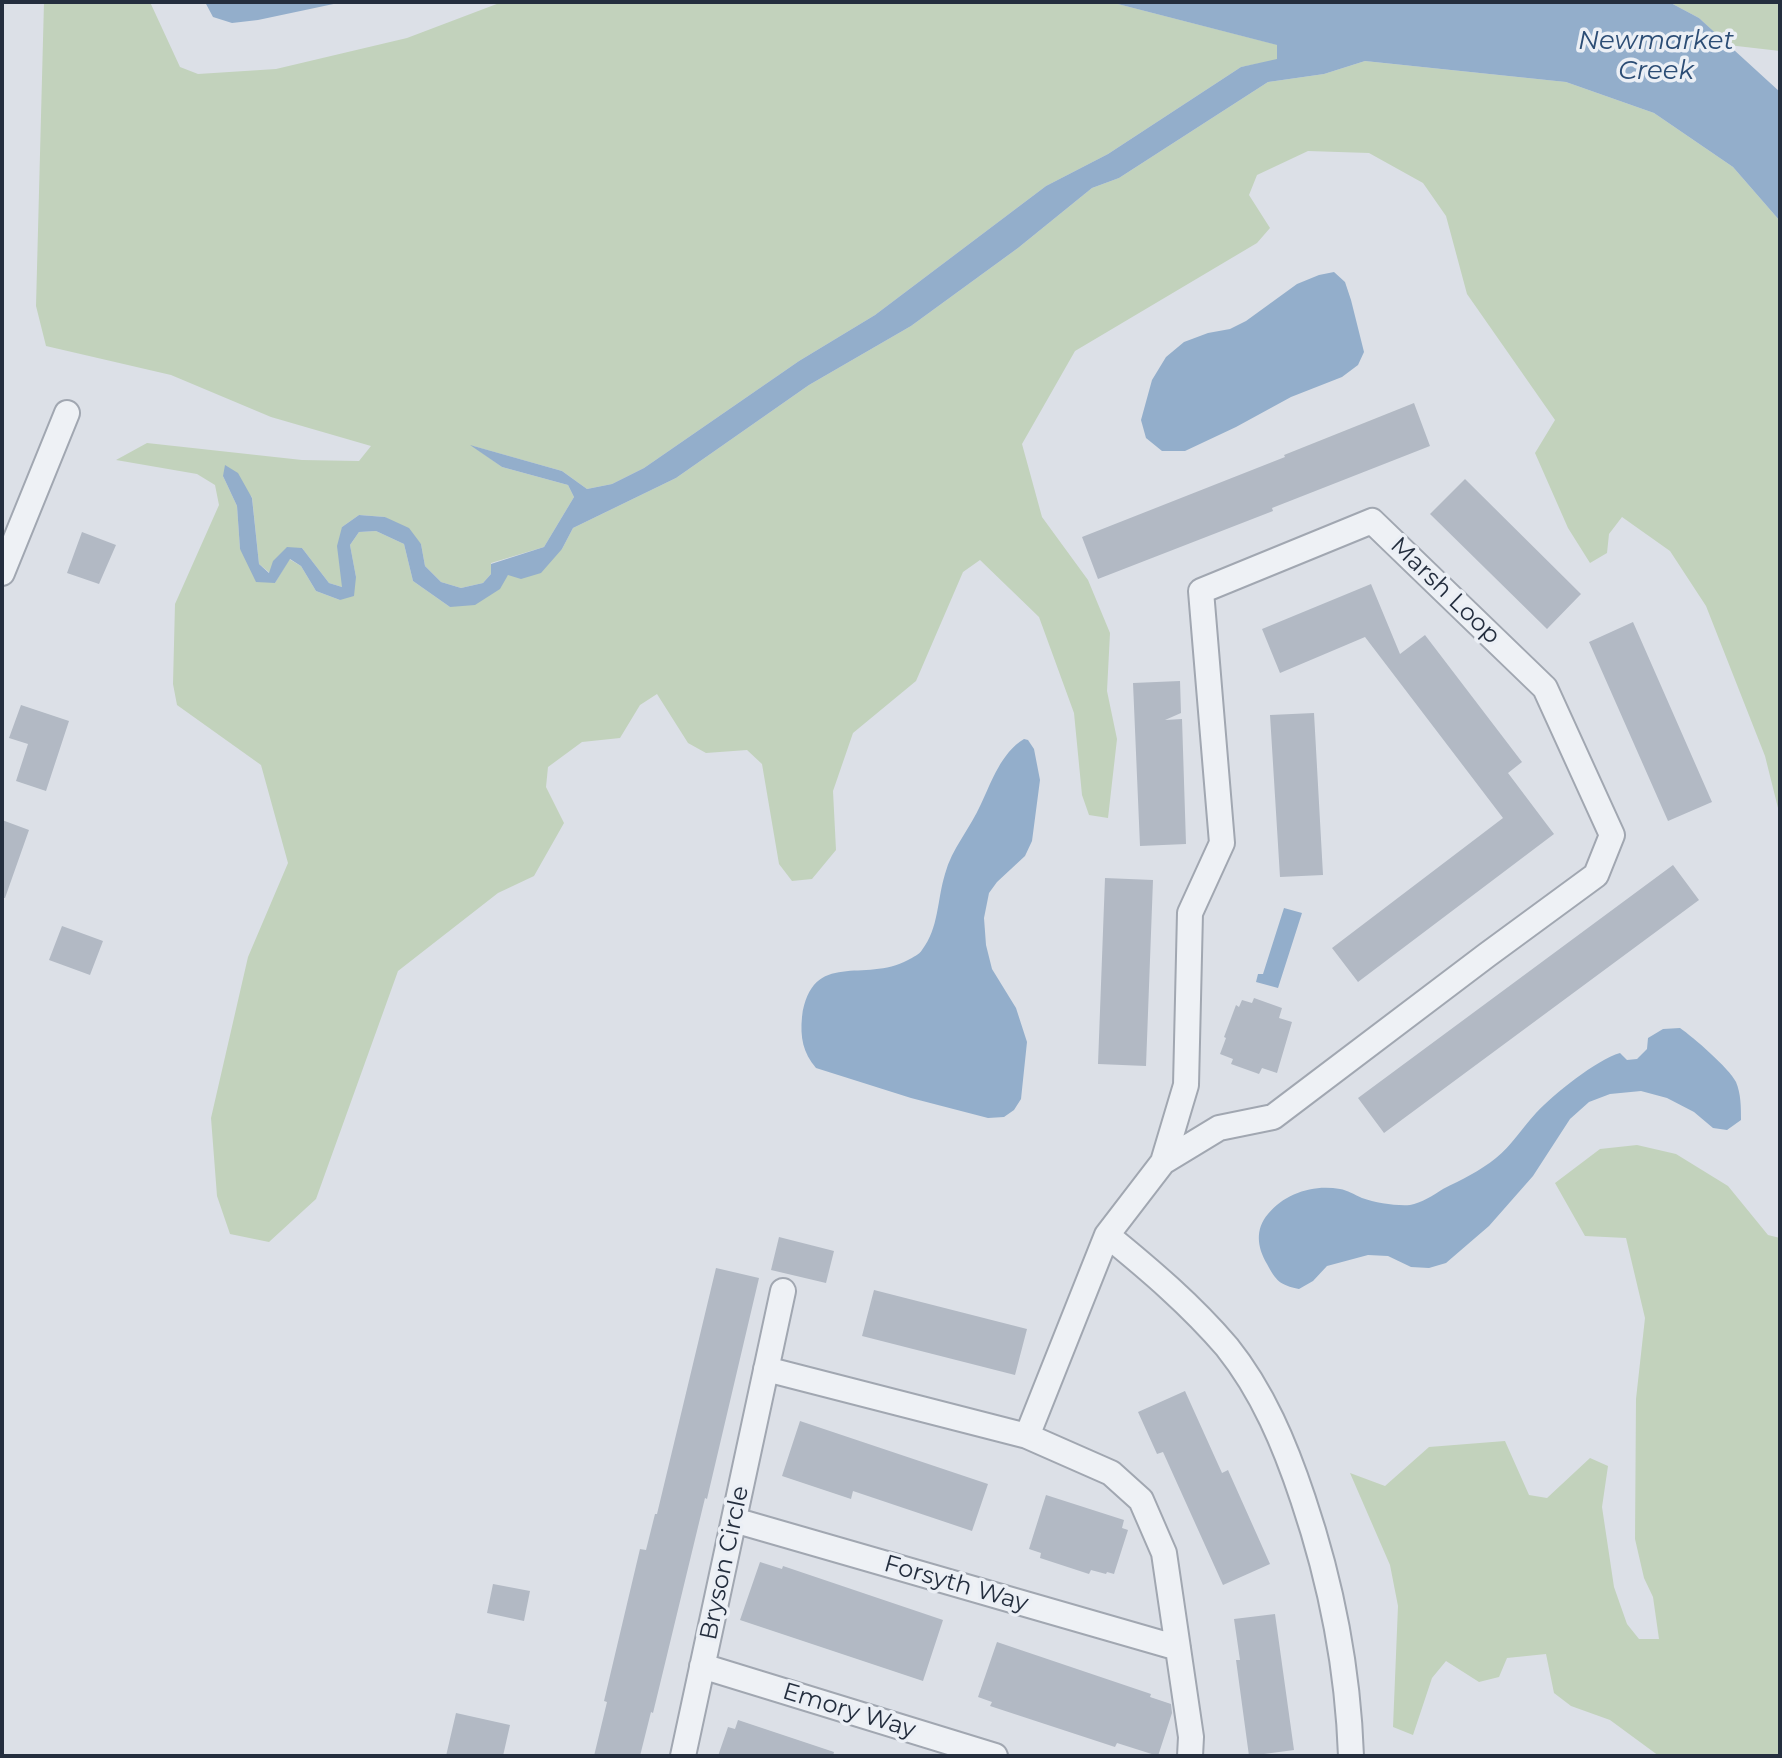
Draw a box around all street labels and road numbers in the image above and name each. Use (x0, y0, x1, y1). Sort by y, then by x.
street label: Marsh Loop (1384, 532, 1506, 650)
street label: Bryson Circle (695, 1483, 755, 1643)
street label: Forsyth Way (881, 1550, 1031, 1618)
street label: Emory Way (779, 1677, 919, 1745)

